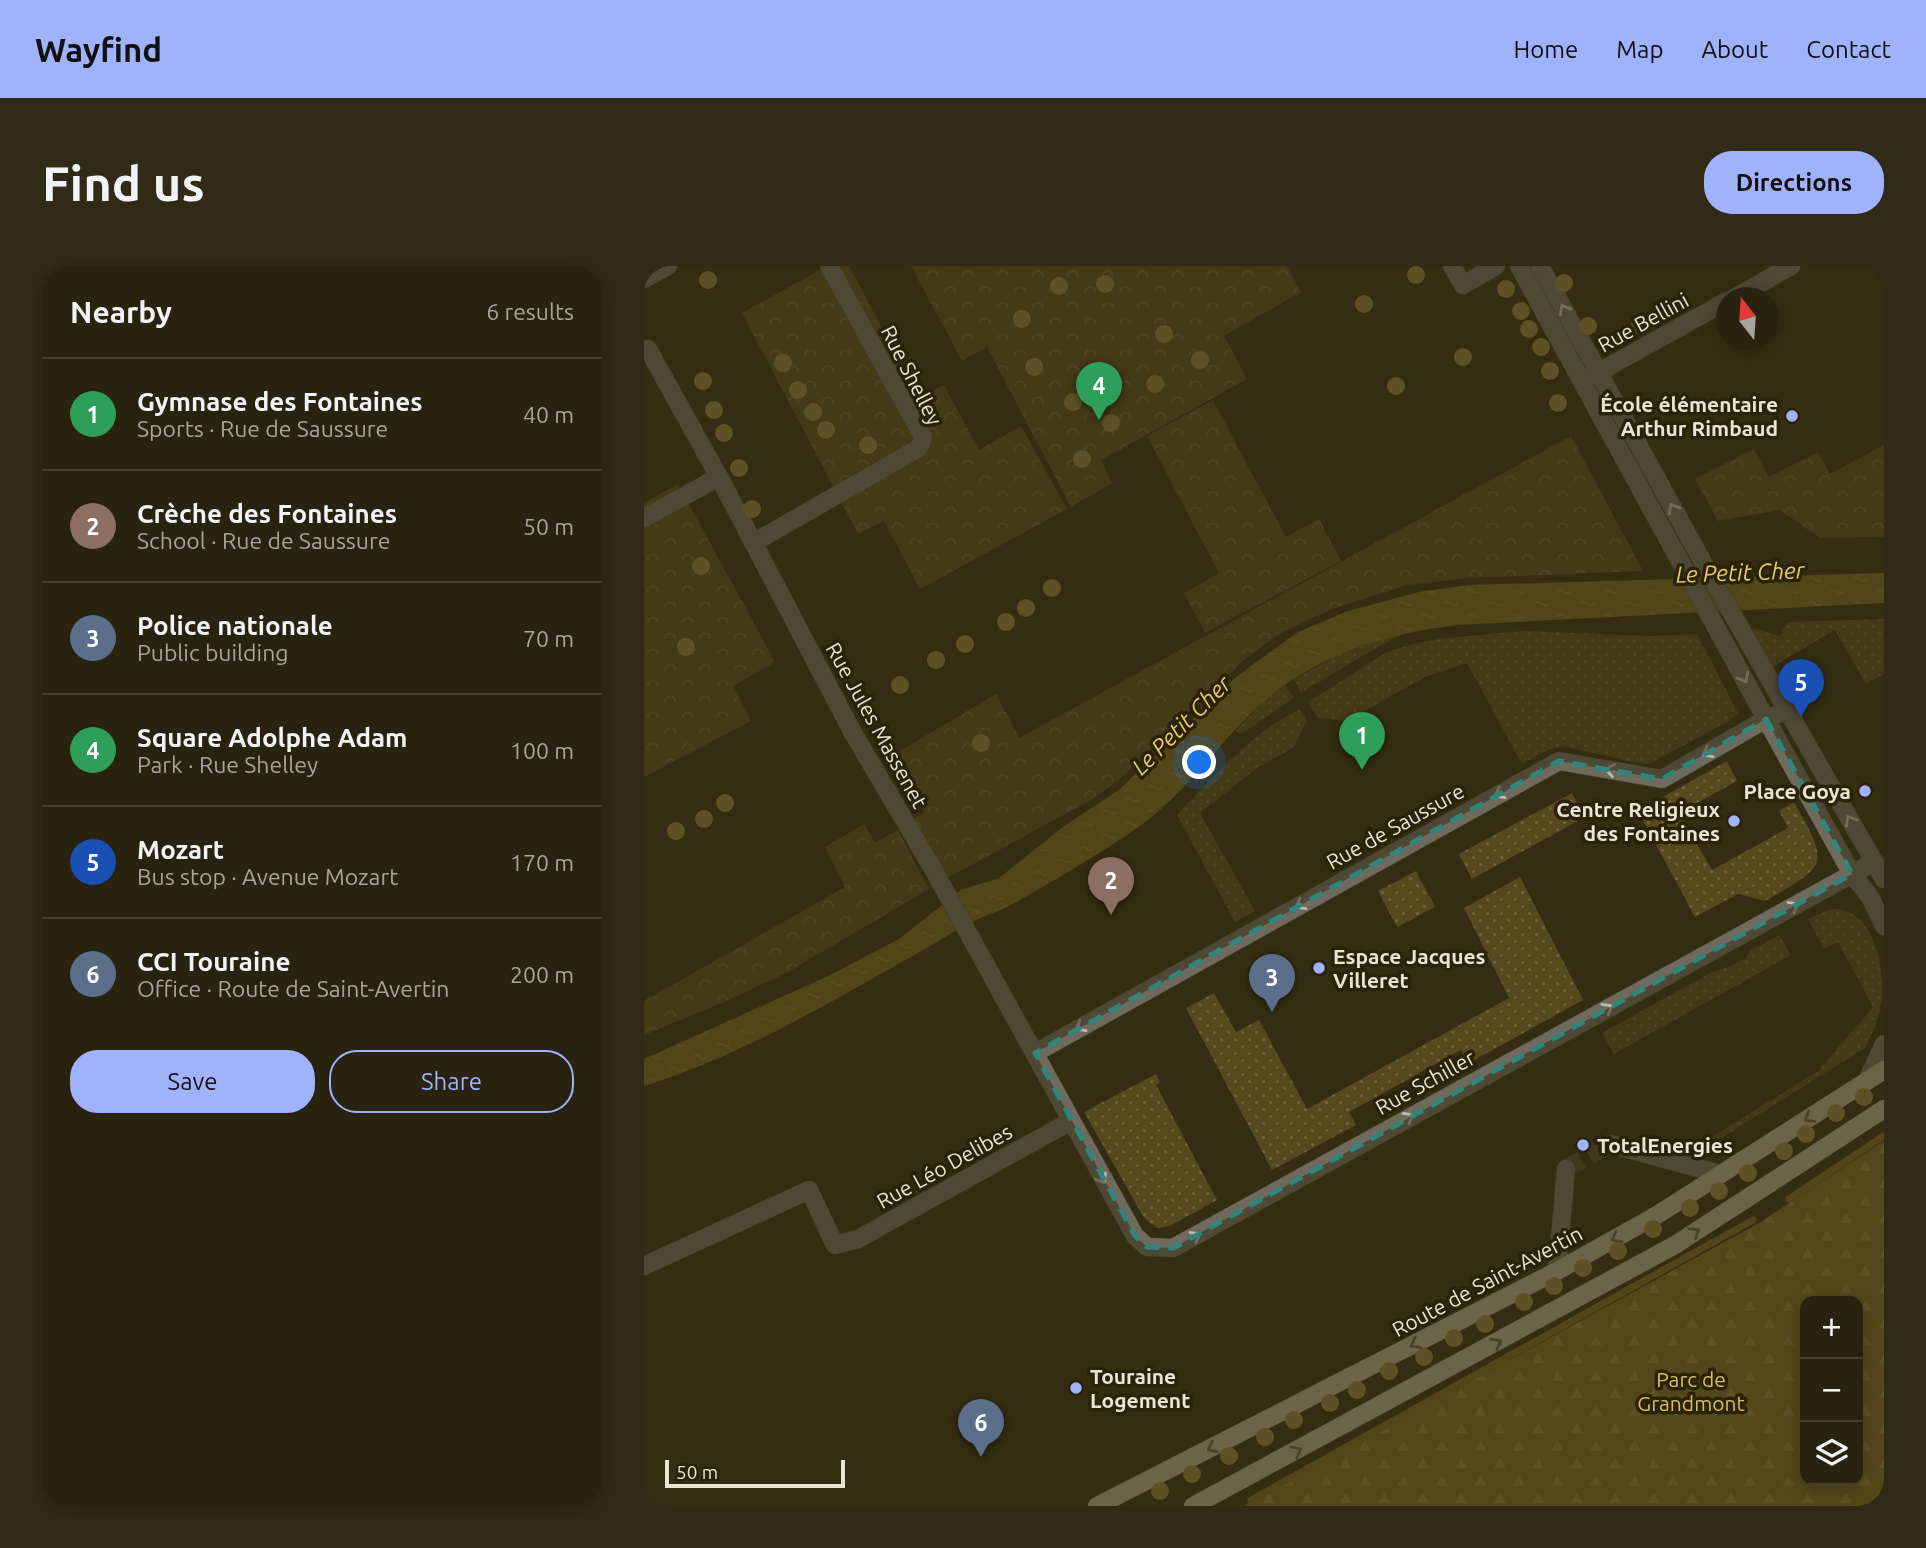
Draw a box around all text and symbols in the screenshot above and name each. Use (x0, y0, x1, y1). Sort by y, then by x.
text: Wayfind (35, 31, 162, 68)
text: Home (1513, 36, 1578, 63)
text: Map (1616, 36, 1663, 63)
text: About (1701, 36, 1768, 63)
text: Contact (1806, 36, 1891, 63)
button: Directions (1704, 151, 1884, 214)
text: Find us (42, 155, 205, 210)
street label: Rue Bellini (1594, 287, 1692, 357)
north arrow (1716, 287, 1779, 350)
text: Nearby (70, 295, 172, 329)
text: 6 results (486, 299, 574, 324)
one-way arrow (1559, 303, 1572, 316)
street label: Rue Shelley (877, 321, 947, 429)
pin: 4 (1076, 362, 1122, 420)
text: Gymnase des Fontaines (137, 387, 423, 416)
place label: École élémentaire Arthur Rimbaud (1600, 392, 1778, 440)
text: 1 (87, 402, 99, 427)
text: 40 m (523, 402, 574, 427)
marker: École élémentaire Arthur Rimbaud (1784, 408, 1800, 424)
text: Sports · Rue de Saussure (137, 416, 388, 441)
text: Crèche des Fontaines (137, 499, 397, 528)
one-way arrow (1668, 503, 1681, 516)
text: 2 (87, 514, 99, 539)
text: 50 m (523, 514, 574, 539)
text: School · Rue de Saussure (137, 528, 390, 553)
water label: Le Petit Cher (1675, 557, 1806, 587)
text: Police nationale (137, 611, 333, 640)
text: 3 (87, 626, 99, 651)
text: 70 m (523, 626, 574, 651)
street label: Rue Jules Massenet (822, 638, 932, 812)
text: Public building (137, 640, 289, 665)
pin: 5 (1778, 659, 1824, 717)
water label: Le Petit Cher (1127, 670, 1236, 779)
one-way arrow (1736, 671, 1749, 683)
pin: 1 (1339, 712, 1385, 770)
text: Square Adolphe Adam (137, 723, 408, 752)
text: 4 (87, 738, 99, 763)
text: 100 m (510, 738, 574, 763)
your location (1182, 745, 1216, 779)
one-way arrow (1701, 745, 1714, 758)
text: Park · Rue Shelley (137, 752, 318, 777)
one-way arrow (1604, 763, 1616, 778)
street label: Rue de Saussure (1322, 778, 1468, 874)
place label: Place Goya (1743, 779, 1851, 803)
marker: Place Goya (1857, 783, 1873, 799)
one-way arrow (1494, 786, 1506, 799)
place label: Centre Religieux des Fontaines (1556, 797, 1721, 845)
marker: Centre Religieux des Fontaines (1726, 813, 1742, 829)
one-way arrow (1845, 815, 1858, 828)
text: Mozart (137, 835, 224, 864)
text: 5 (87, 850, 99, 875)
text: 170 m (510, 850, 574, 875)
pin: 2 (1088, 857, 1134, 915)
text: Bus stop · Avenue Mozart (137, 864, 398, 889)
one-way arrow (1295, 897, 1308, 910)
one-way arrow (1787, 901, 1799, 914)
place label: Espace Jacques Villeret (1333, 944, 1486, 992)
text: CCI Touraine (137, 947, 290, 976)
pin: 3 (1249, 954, 1295, 1012)
marker: Espace Jacques Villeret (1311, 960, 1327, 976)
text: 6 (87, 962, 99, 987)
text: 200 m (510, 962, 574, 987)
text: Office · Route de Saint-Avertin (137, 976, 449, 1001)
one-way arrow (1601, 1002, 1613, 1016)
one-way arrow (1075, 1019, 1087, 1032)
street label: Rue Schiller (1371, 1045, 1479, 1119)
button: Save (70, 1050, 315, 1113)
button: Share (329, 1050, 574, 1113)
one-way arrow (1803, 1109, 1816, 1122)
one-way arrow (1401, 1112, 1414, 1125)
street label: Rue Léo Delibes (872, 1119, 1016, 1213)
place label: TotalEnergies (1597, 1133, 1733, 1157)
marker: TotalEnergies (1575, 1137, 1591, 1153)
one-way arrow (1094, 1172, 1107, 1184)
street label: Route de Saint-Avertin (1388, 1221, 1586, 1341)
one-way arrow (1688, 1227, 1701, 1240)
one-way arrow (1610, 1230, 1623, 1243)
one-way arrow (1188, 1231, 1201, 1244)
map controls (1800, 1296, 1863, 1485)
button: + (1800, 1296, 1863, 1359)
one-way arrow (1410, 1336, 1422, 1350)
one-way arrow (1490, 1338, 1502, 1351)
button: − (1800, 1359, 1863, 1422)
place label: Touraine Logement (1090, 1364, 1190, 1412)
park label: Parc de Grandmont (1637, 1367, 1745, 1415)
marker: Touraine Logement (1068, 1380, 1084, 1396)
pin: 6 (958, 1399, 1004, 1457)
button: layers (1800, 1422, 1863, 1485)
one-way arrow (1207, 1439, 1219, 1453)
one-way arrow (1290, 1446, 1302, 1459)
scale bar (665, 1457, 845, 1489)
text: 50 m (676, 1461, 718, 1483)

